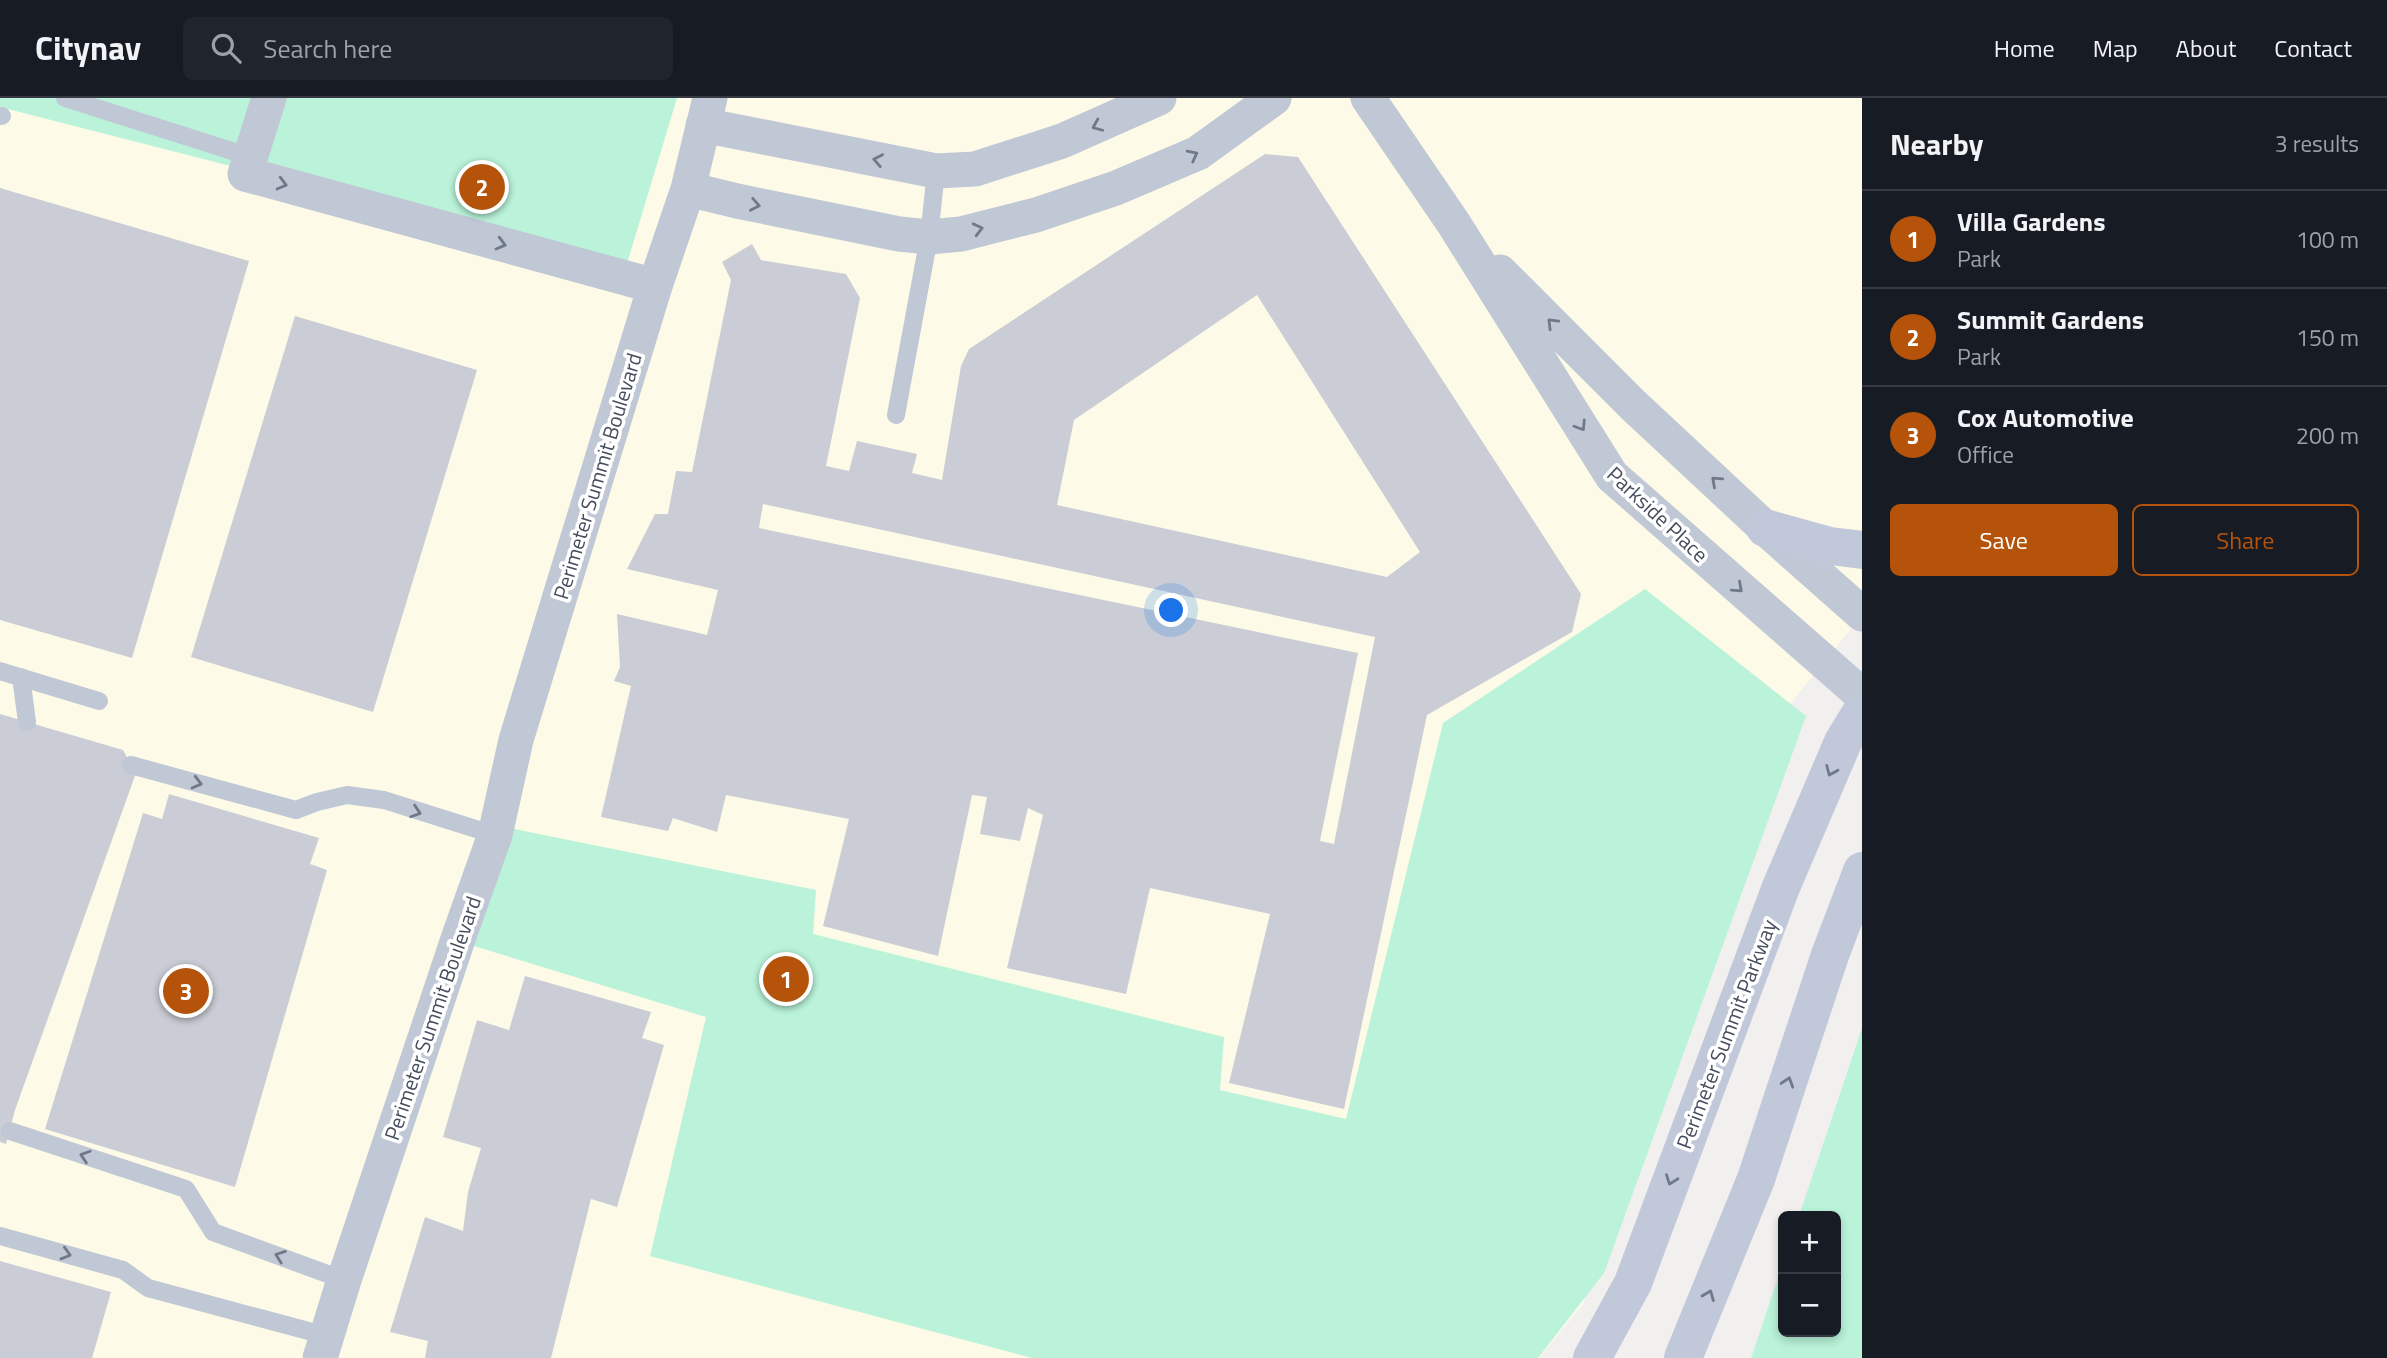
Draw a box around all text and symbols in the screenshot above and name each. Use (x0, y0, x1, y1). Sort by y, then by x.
search box (183, 17, 673, 80)
text: Citynav (35, 23, 141, 73)
icon: search (207, 29, 245, 67)
text: Search here (263, 29, 392, 68)
text: Home (1994, 30, 2055, 66)
text: Map (2093, 30, 2138, 66)
text: About (2176, 30, 2236, 66)
text: Contact (2274, 30, 2352, 66)
one-way arrow (1091, 118, 1104, 132)
text: Nearby (1890, 121, 1983, 167)
text: 3 results (2275, 126, 2359, 161)
one-way arrow (1186, 149, 1198, 163)
one-way arrow (872, 154, 884, 169)
pin: 2 (459, 161, 505, 213)
one-way arrow (275, 176, 287, 190)
one-way arrow (749, 196, 761, 211)
text: Villa Gardens (1957, 202, 2105, 241)
text: 1 (1907, 222, 1919, 257)
text: 100 m (2296, 222, 2359, 257)
one-way arrow (972, 223, 984, 238)
one-way arrow (495, 236, 507, 250)
text: Park (1957, 241, 2001, 276)
text: Summit Gardens (1957, 300, 2144, 339)
one-way arrow (1547, 319, 1560, 332)
text: 2 (1907, 320, 1919, 355)
text: 150 m (2296, 320, 2359, 355)
text: Park (1957, 339, 2001, 374)
street label: Perimeter Summit Boulevard (544, 349, 650, 603)
text: Cox Automotive (1957, 398, 2134, 437)
one-way arrow (1572, 418, 1585, 431)
text: 3 (1907, 418, 1919, 453)
text: 200 m (2296, 418, 2359, 453)
text: Office (1957, 437, 2014, 472)
street label: Parkside Place (1600, 459, 1716, 569)
one-way arrow (1711, 476, 1724, 489)
button: Save (1890, 504, 2118, 576)
button: Share (2132, 504, 2359, 576)
one-way arrow (1730, 579, 1743, 592)
your location (1154, 593, 1188, 627)
one-way arrow (1825, 765, 1839, 777)
one-way arrow (191, 775, 203, 790)
one-way arrow (410, 803, 422, 818)
street label: Perimeter Summit Boulevard (375, 892, 489, 1144)
street label: Perimeter Summit Parkway (1667, 915, 1785, 1153)
pin: 1 (763, 953, 809, 1005)
pin: 3 (163, 965, 209, 1017)
one-way arrow (1780, 1076, 1794, 1088)
one-way arrow (79, 1150, 91, 1164)
one-way arrow (1666, 1173, 1680, 1185)
map controls (1778, 1211, 1841, 1337)
button: + (1778, 1211, 1841, 1274)
one-way arrow (60, 1246, 72, 1260)
one-way arrow (274, 1250, 286, 1264)
button: − (1778, 1274, 1841, 1337)
one-way arrow (1700, 1289, 1714, 1301)

